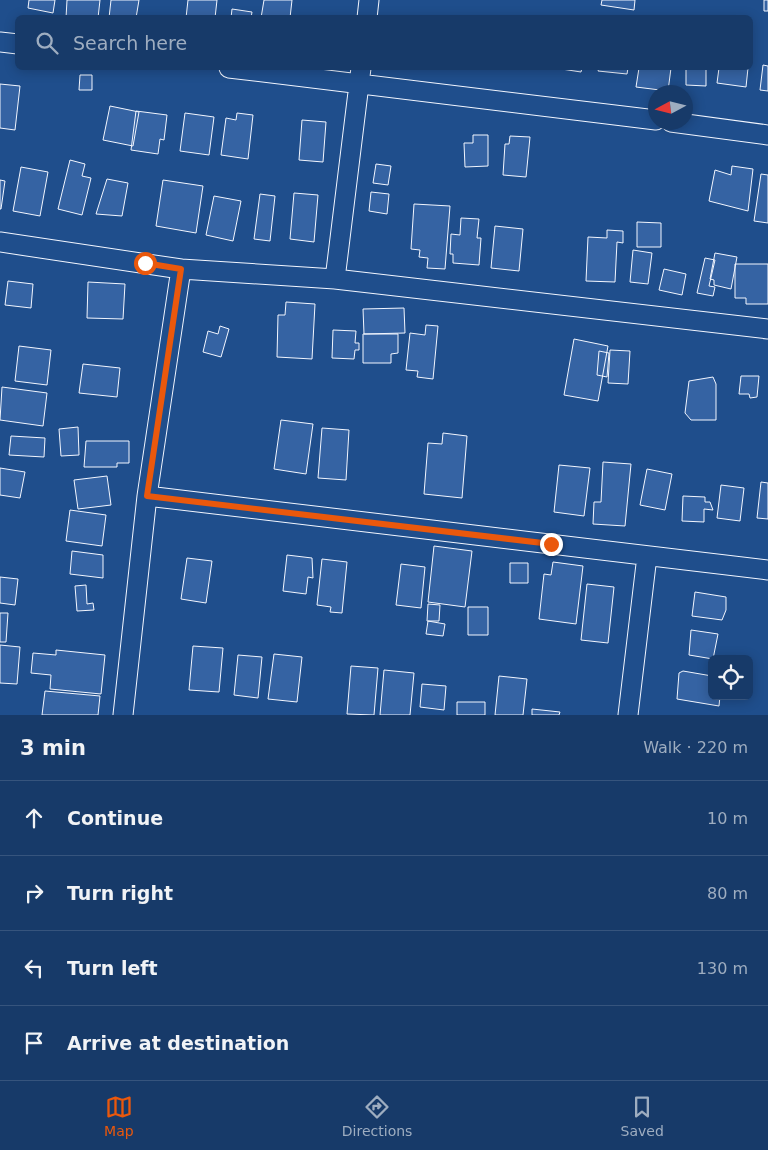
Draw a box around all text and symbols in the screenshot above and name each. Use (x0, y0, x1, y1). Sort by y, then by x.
search box (15, 15, 753, 70)
icon: search (33, 29, 61, 57)
text: Search here (73, 32, 187, 54)
north arrow (648, 85, 693, 130)
route start (134, 252, 157, 275)
route end (540, 533, 563, 556)
map controls (708, 655, 753, 700)
button: locate (708, 655, 753, 700)
text: 3 min (20, 736, 86, 760)
text: Walk · 220 m (643, 738, 748, 757)
icon: ahead (20, 804, 48, 832)
text: Continue (67, 807, 163, 829)
text: 10 m (707, 809, 748, 828)
icon: right (20, 879, 48, 907)
text: Turn right (67, 882, 173, 904)
text: 80 m (707, 884, 748, 903)
icon: left (20, 954, 48, 982)
text: Turn left (67, 957, 158, 979)
text: 130 m (697, 959, 748, 978)
icon: arrive (20, 1029, 48, 1057)
text: Arrive at destination (67, 1032, 289, 1054)
tab: Map (104, 1093, 134, 1139)
tab: Directions (342, 1093, 412, 1139)
tab: Saved (621, 1093, 664, 1139)

